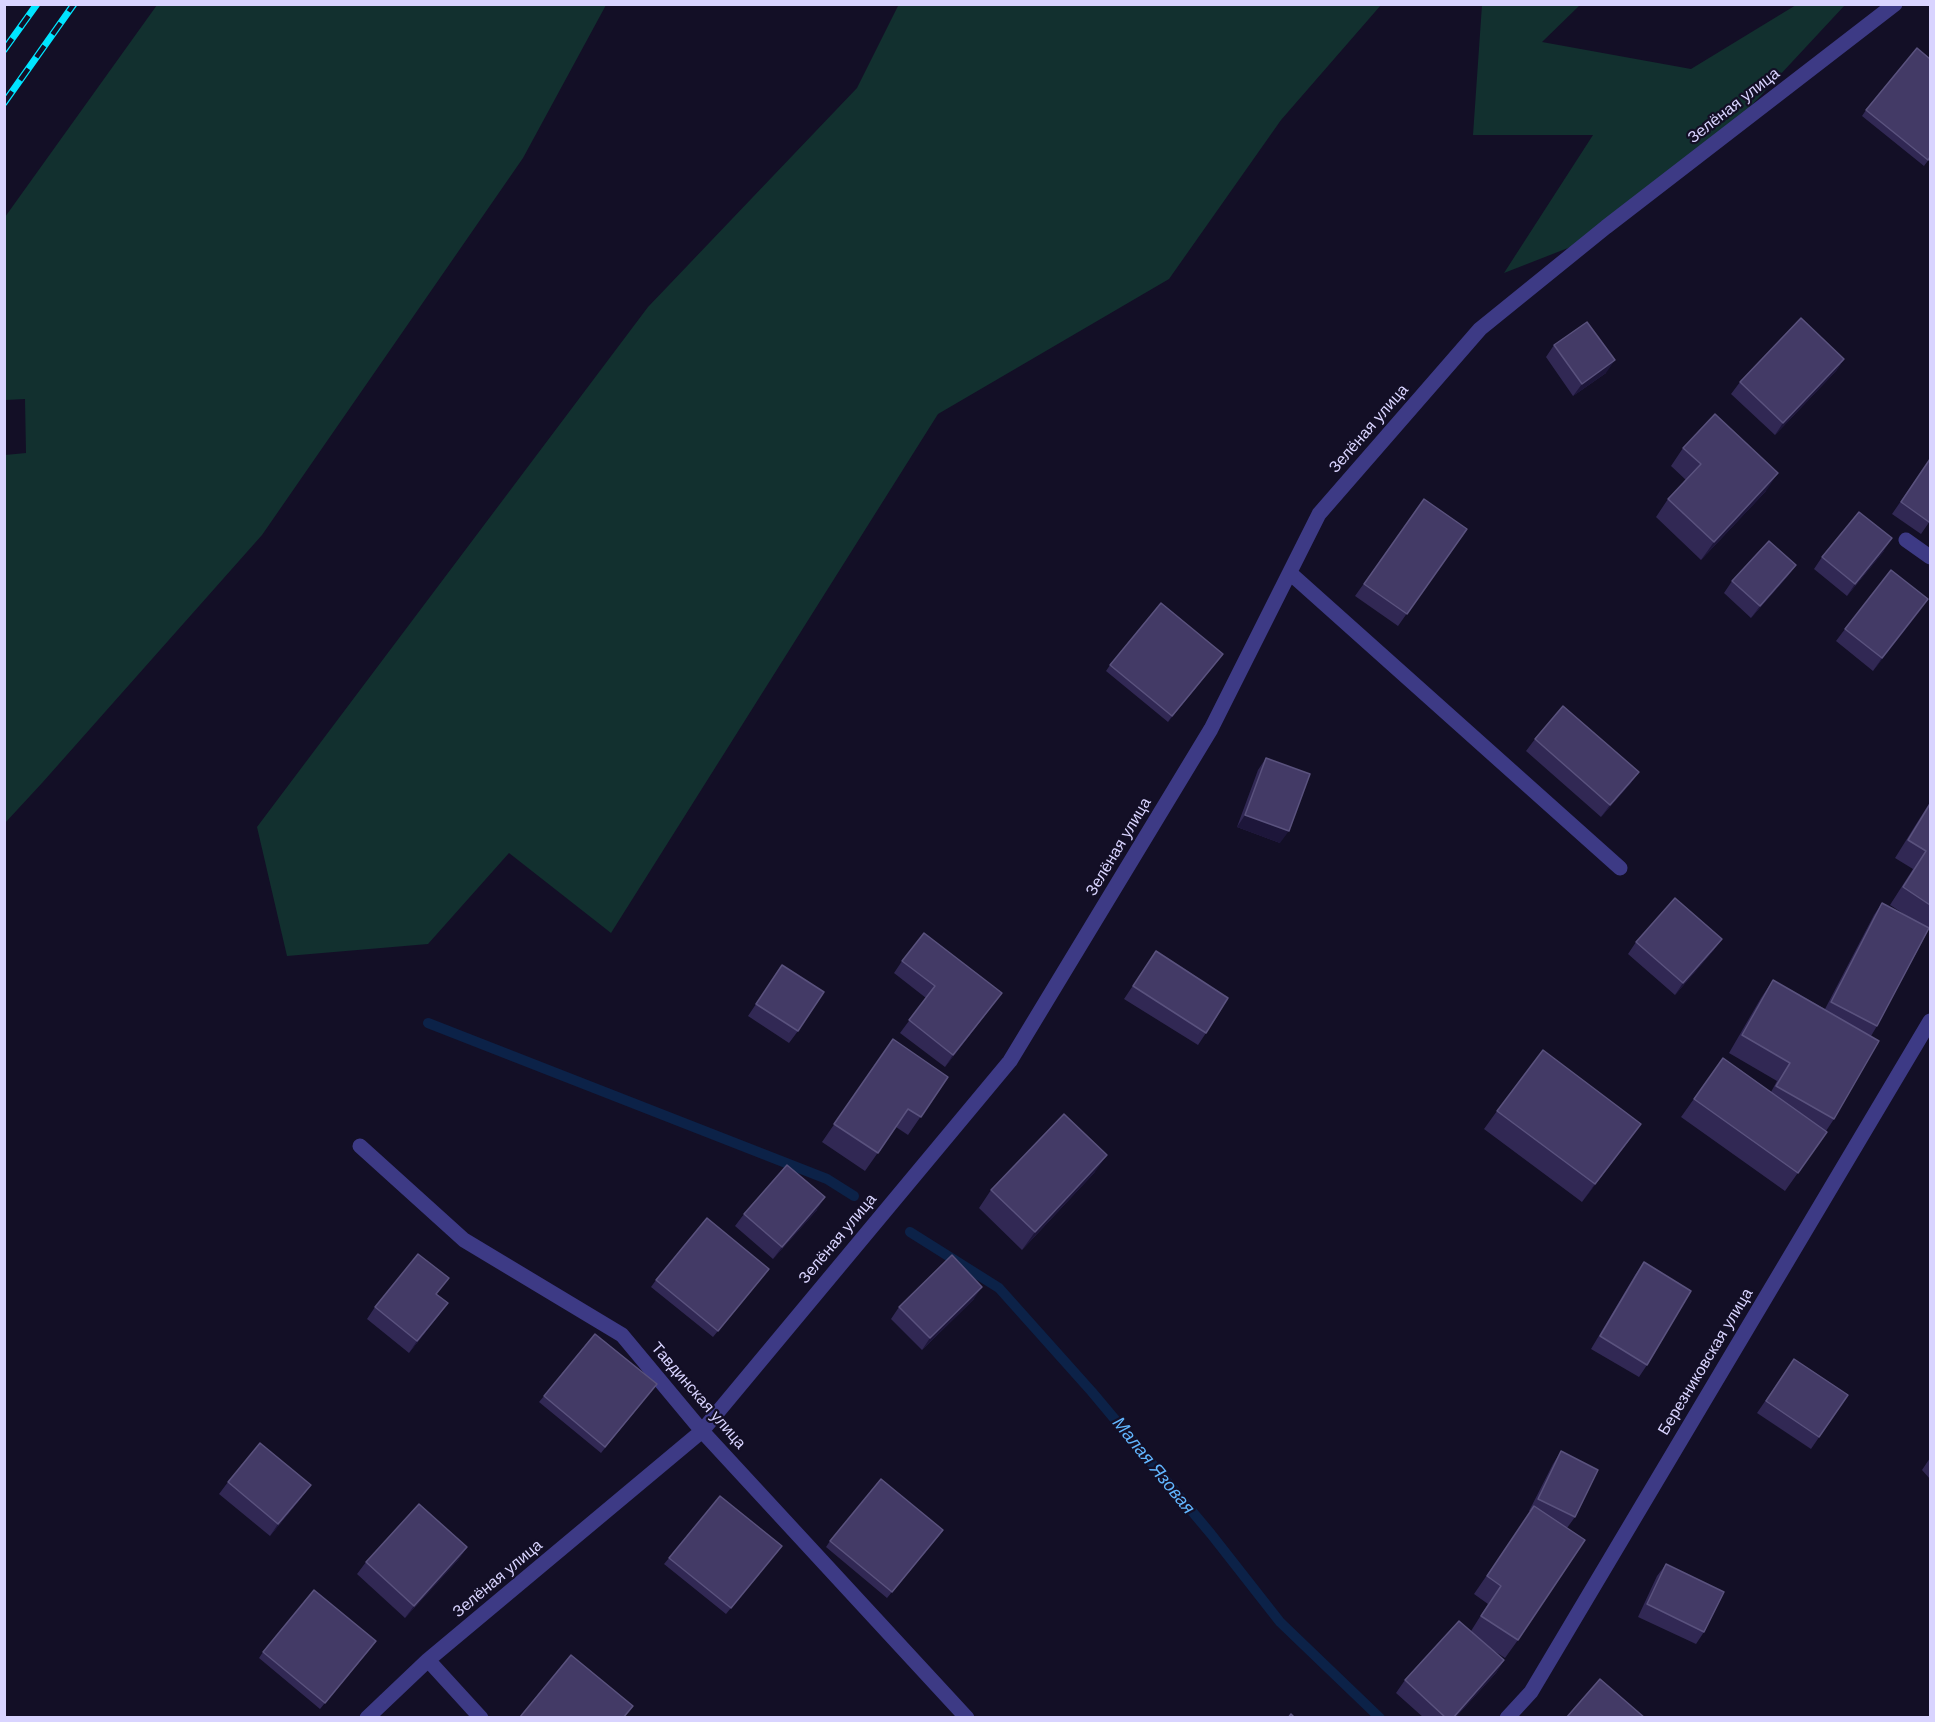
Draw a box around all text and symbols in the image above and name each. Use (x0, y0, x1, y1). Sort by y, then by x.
street label: Зелёная улица (1684, 64, 1784, 148)
street label: Зелёная улица (1325, 381, 1413, 477)
street label: Зелёная улица (1082, 794, 1156, 900)
street label: Зелёная улица (795, 1190, 881, 1288)
street label: Березниковская улица (1655, 1285, 1757, 1439)
street label: Тавдинская улица (647, 1339, 749, 1453)
water label: Малая Язовая (1107, 1413, 1199, 1519)
street label: Зелёная улица (449, 1536, 547, 1622)

